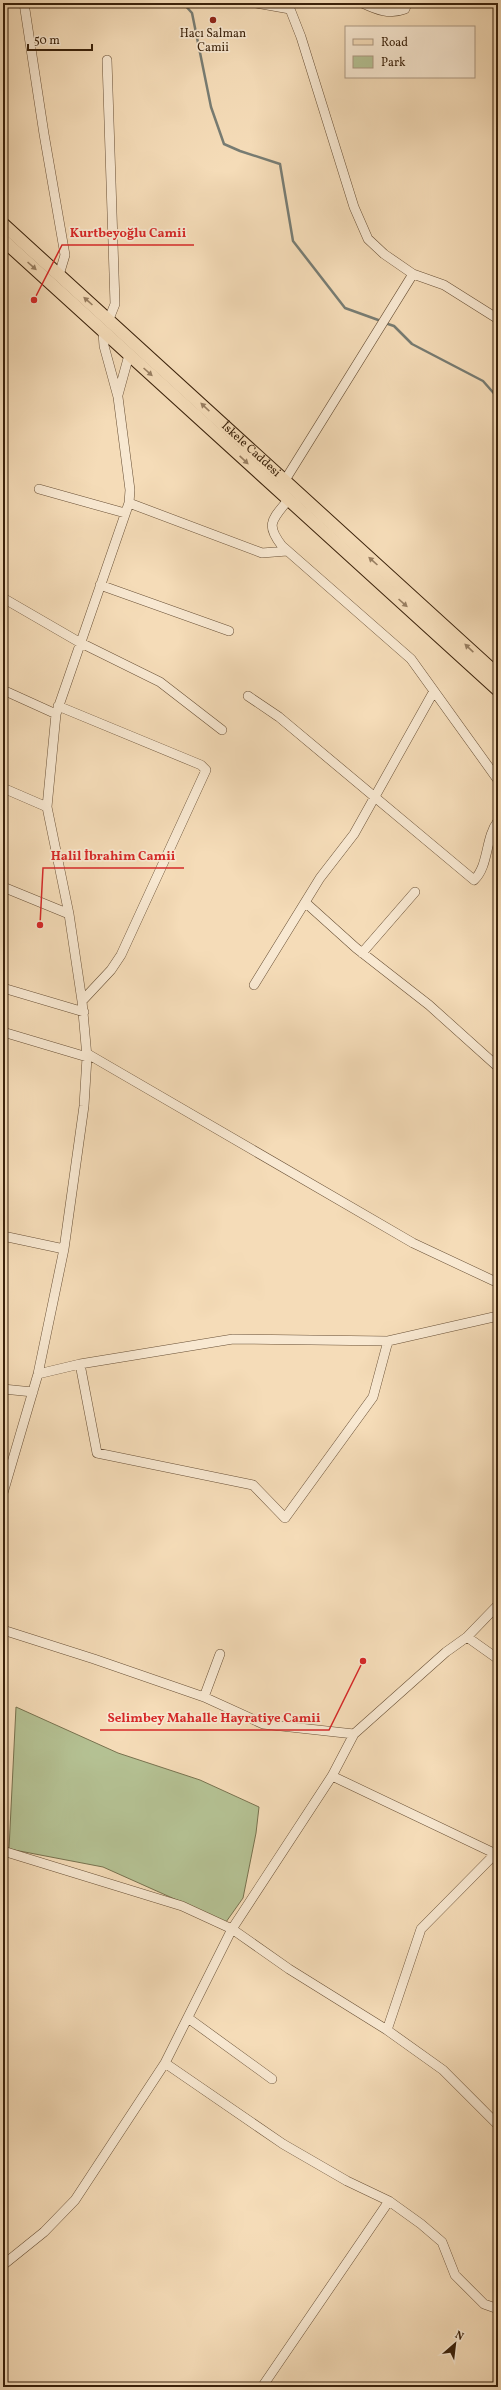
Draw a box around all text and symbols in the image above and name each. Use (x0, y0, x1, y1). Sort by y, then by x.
marker: Hacı Salman Camii (208, 15, 218, 25)
scale bar (28, 26, 92, 52)
place label: Hacı Salman Camii (180, 26, 246, 56)
legend (345, 26, 475, 78)
text: 50 m (34, 33, 60, 49)
text: Road (381, 35, 408, 51)
text: Park (381, 55, 406, 71)
callout: Kurtbeyoğlu Camii (62, 220, 194, 245)
text: Kurtbeyoğlu Camii (70, 225, 187, 243)
one-way arrow (27, 261, 37, 271)
one-way arrow (83, 296, 93, 305)
one-way arrow (143, 368, 154, 377)
one-way arrow (200, 403, 209, 412)
street label: İskele Caddesi (218, 418, 284, 481)
one-way arrow (240, 455, 249, 464)
one-way arrow (368, 556, 378, 565)
one-way arrow (398, 599, 409, 608)
one-way arrow (464, 644, 474, 653)
callout: Halil İbrahim Camii (43, 843, 184, 868)
text: Halil İbrahim Camii (51, 848, 176, 866)
callout: Selimbey Mahalle Hayratiye Camii (100, 1705, 329, 1730)
text: Selimbey Mahalle Hayratiye Camii (107, 1710, 321, 1728)
north arrow (435, 2324, 475, 2364)
text: N (452, 2328, 466, 2345)

